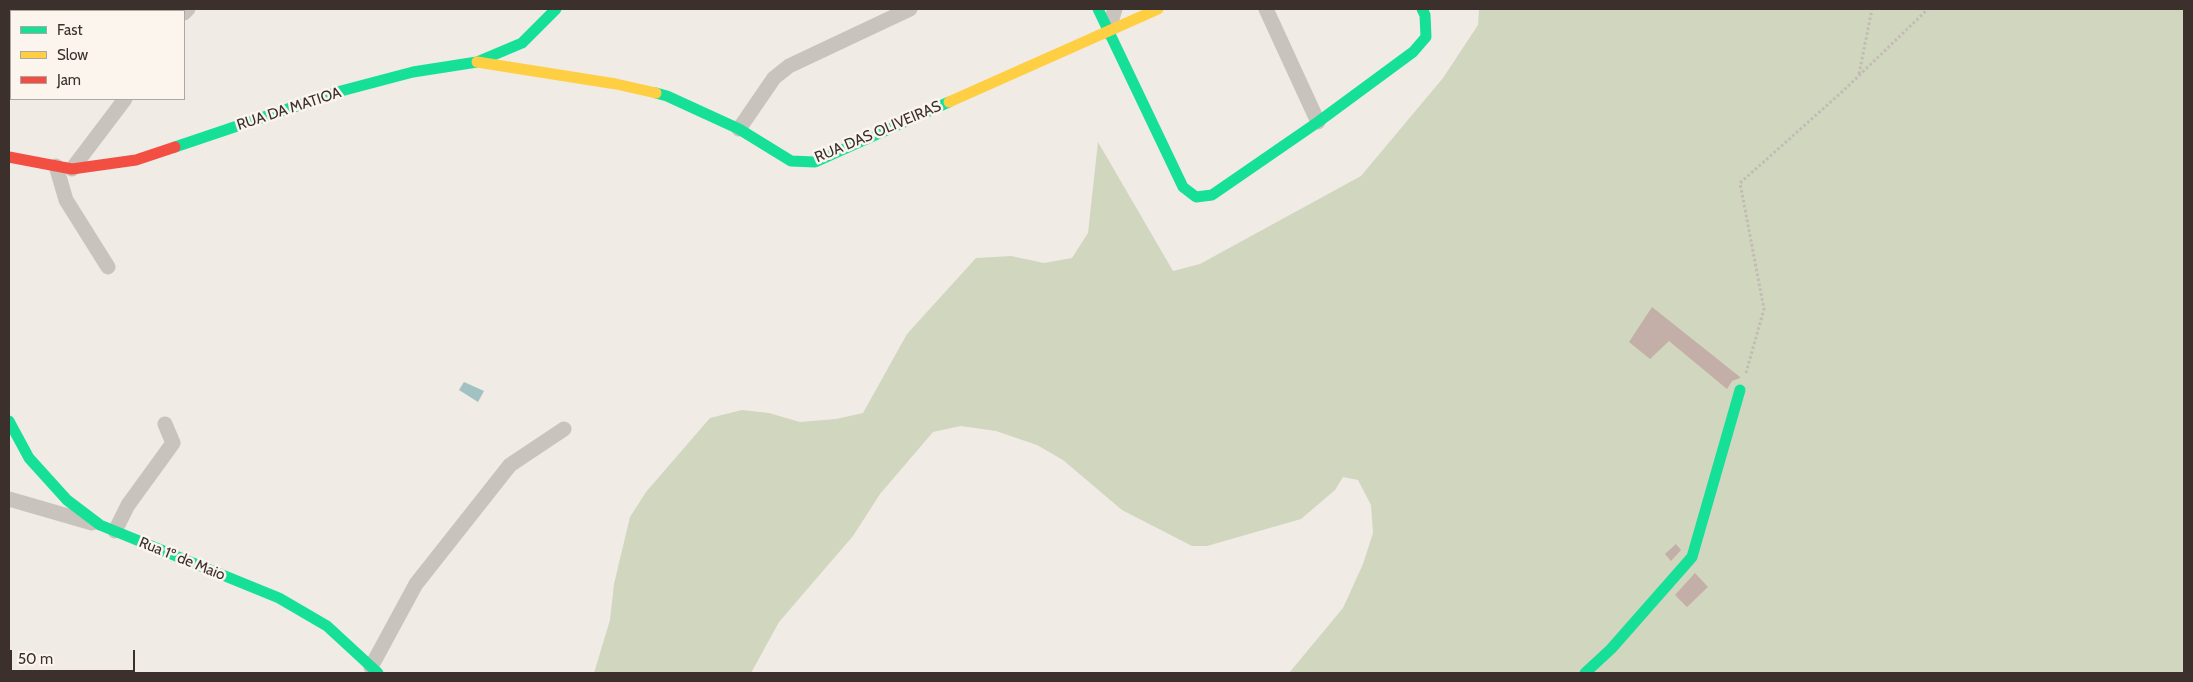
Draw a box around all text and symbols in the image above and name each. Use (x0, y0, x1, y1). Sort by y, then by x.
legend (10, 10, 185, 100)
text: Fast (57, 21, 82, 39)
text: Slow (57, 46, 88, 64)
text: Jam (57, 71, 81, 89)
street label: RUA DA MATIOA (235, 84, 343, 134)
street label: RUA DAS OLIVEIRAS (812, 97, 944, 167)
street label: Rua 1º de Maio (136, 534, 228, 584)
scale bar (12, 640, 138, 672)
text: 50 m (18, 650, 53, 668)

